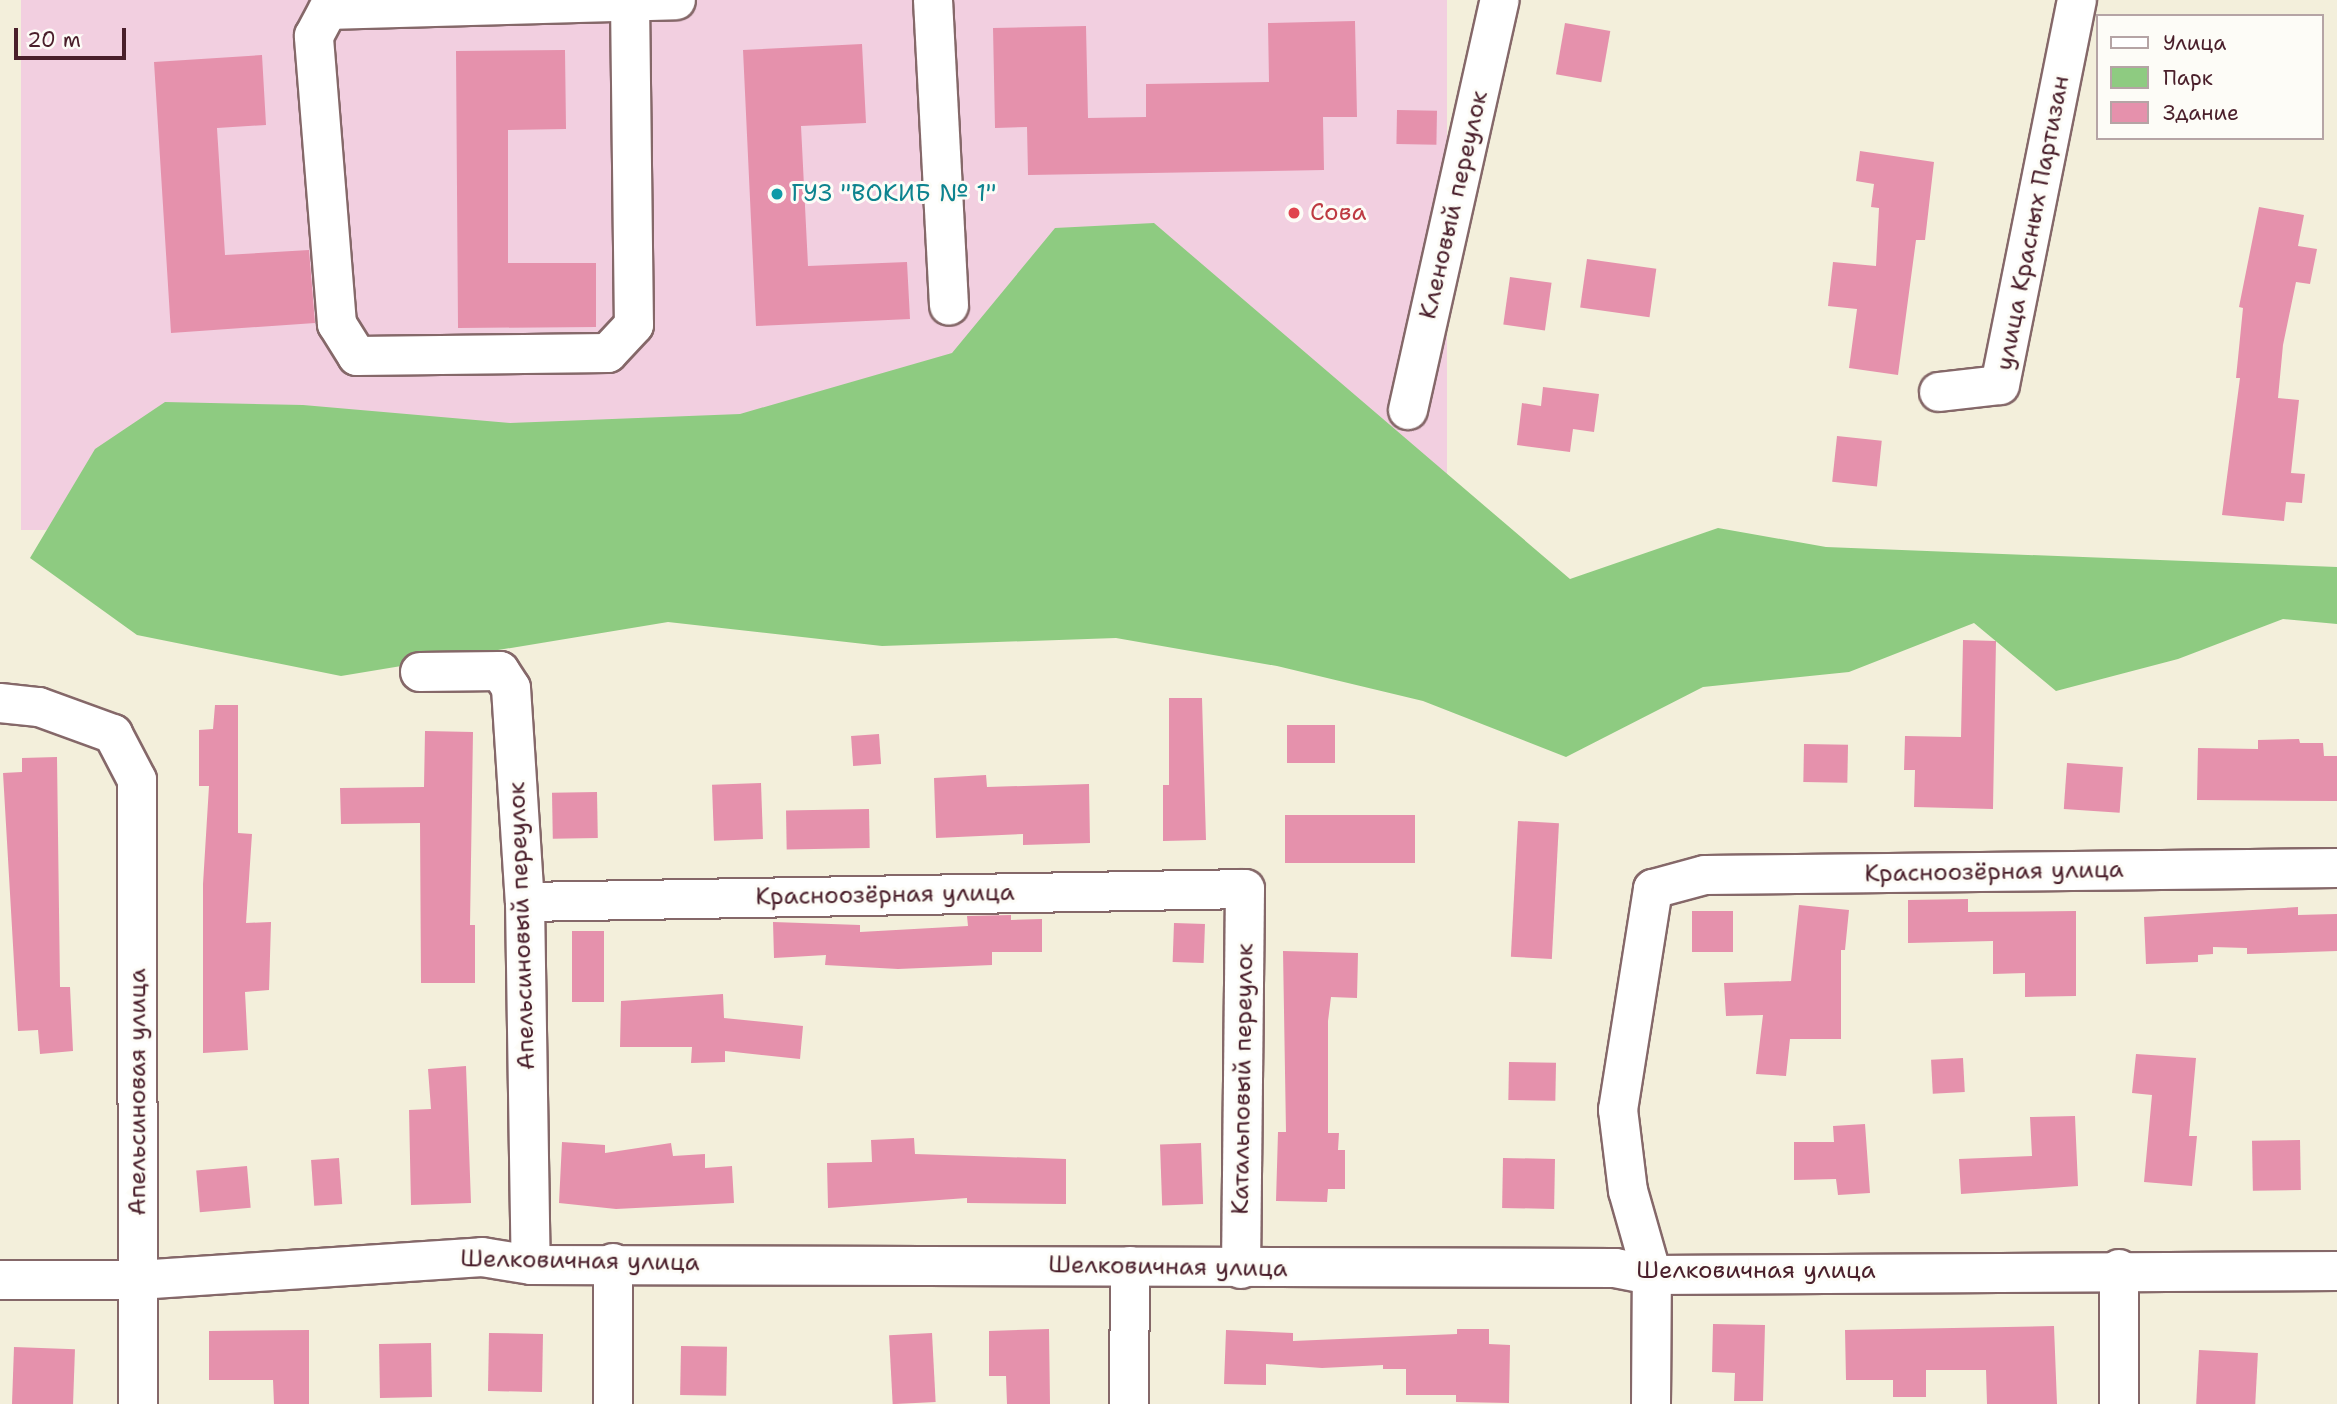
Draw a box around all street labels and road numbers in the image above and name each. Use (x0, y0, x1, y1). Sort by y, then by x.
street label: улица Красных Партизан (1990, 73, 2076, 373)
street label: Кленовый переулок (1414, 88, 1494, 322)
street label: Апельсиновый переулок (503, 781, 541, 1071)
street label: Красноозёрная улица (1864, 855, 2124, 889)
street label: Красноозёрная улица (755, 878, 1015, 912)
street label: Катальповый переулок (1226, 943, 1260, 1215)
street label: Апельсиновая улица (124, 968, 152, 1216)
street label: Шелковичная улица (460, 1245, 700, 1277)
street label: Шелковичная улица (1048, 1251, 1288, 1283)
street label: Шелковичная улица (1636, 1257, 1876, 1285)

